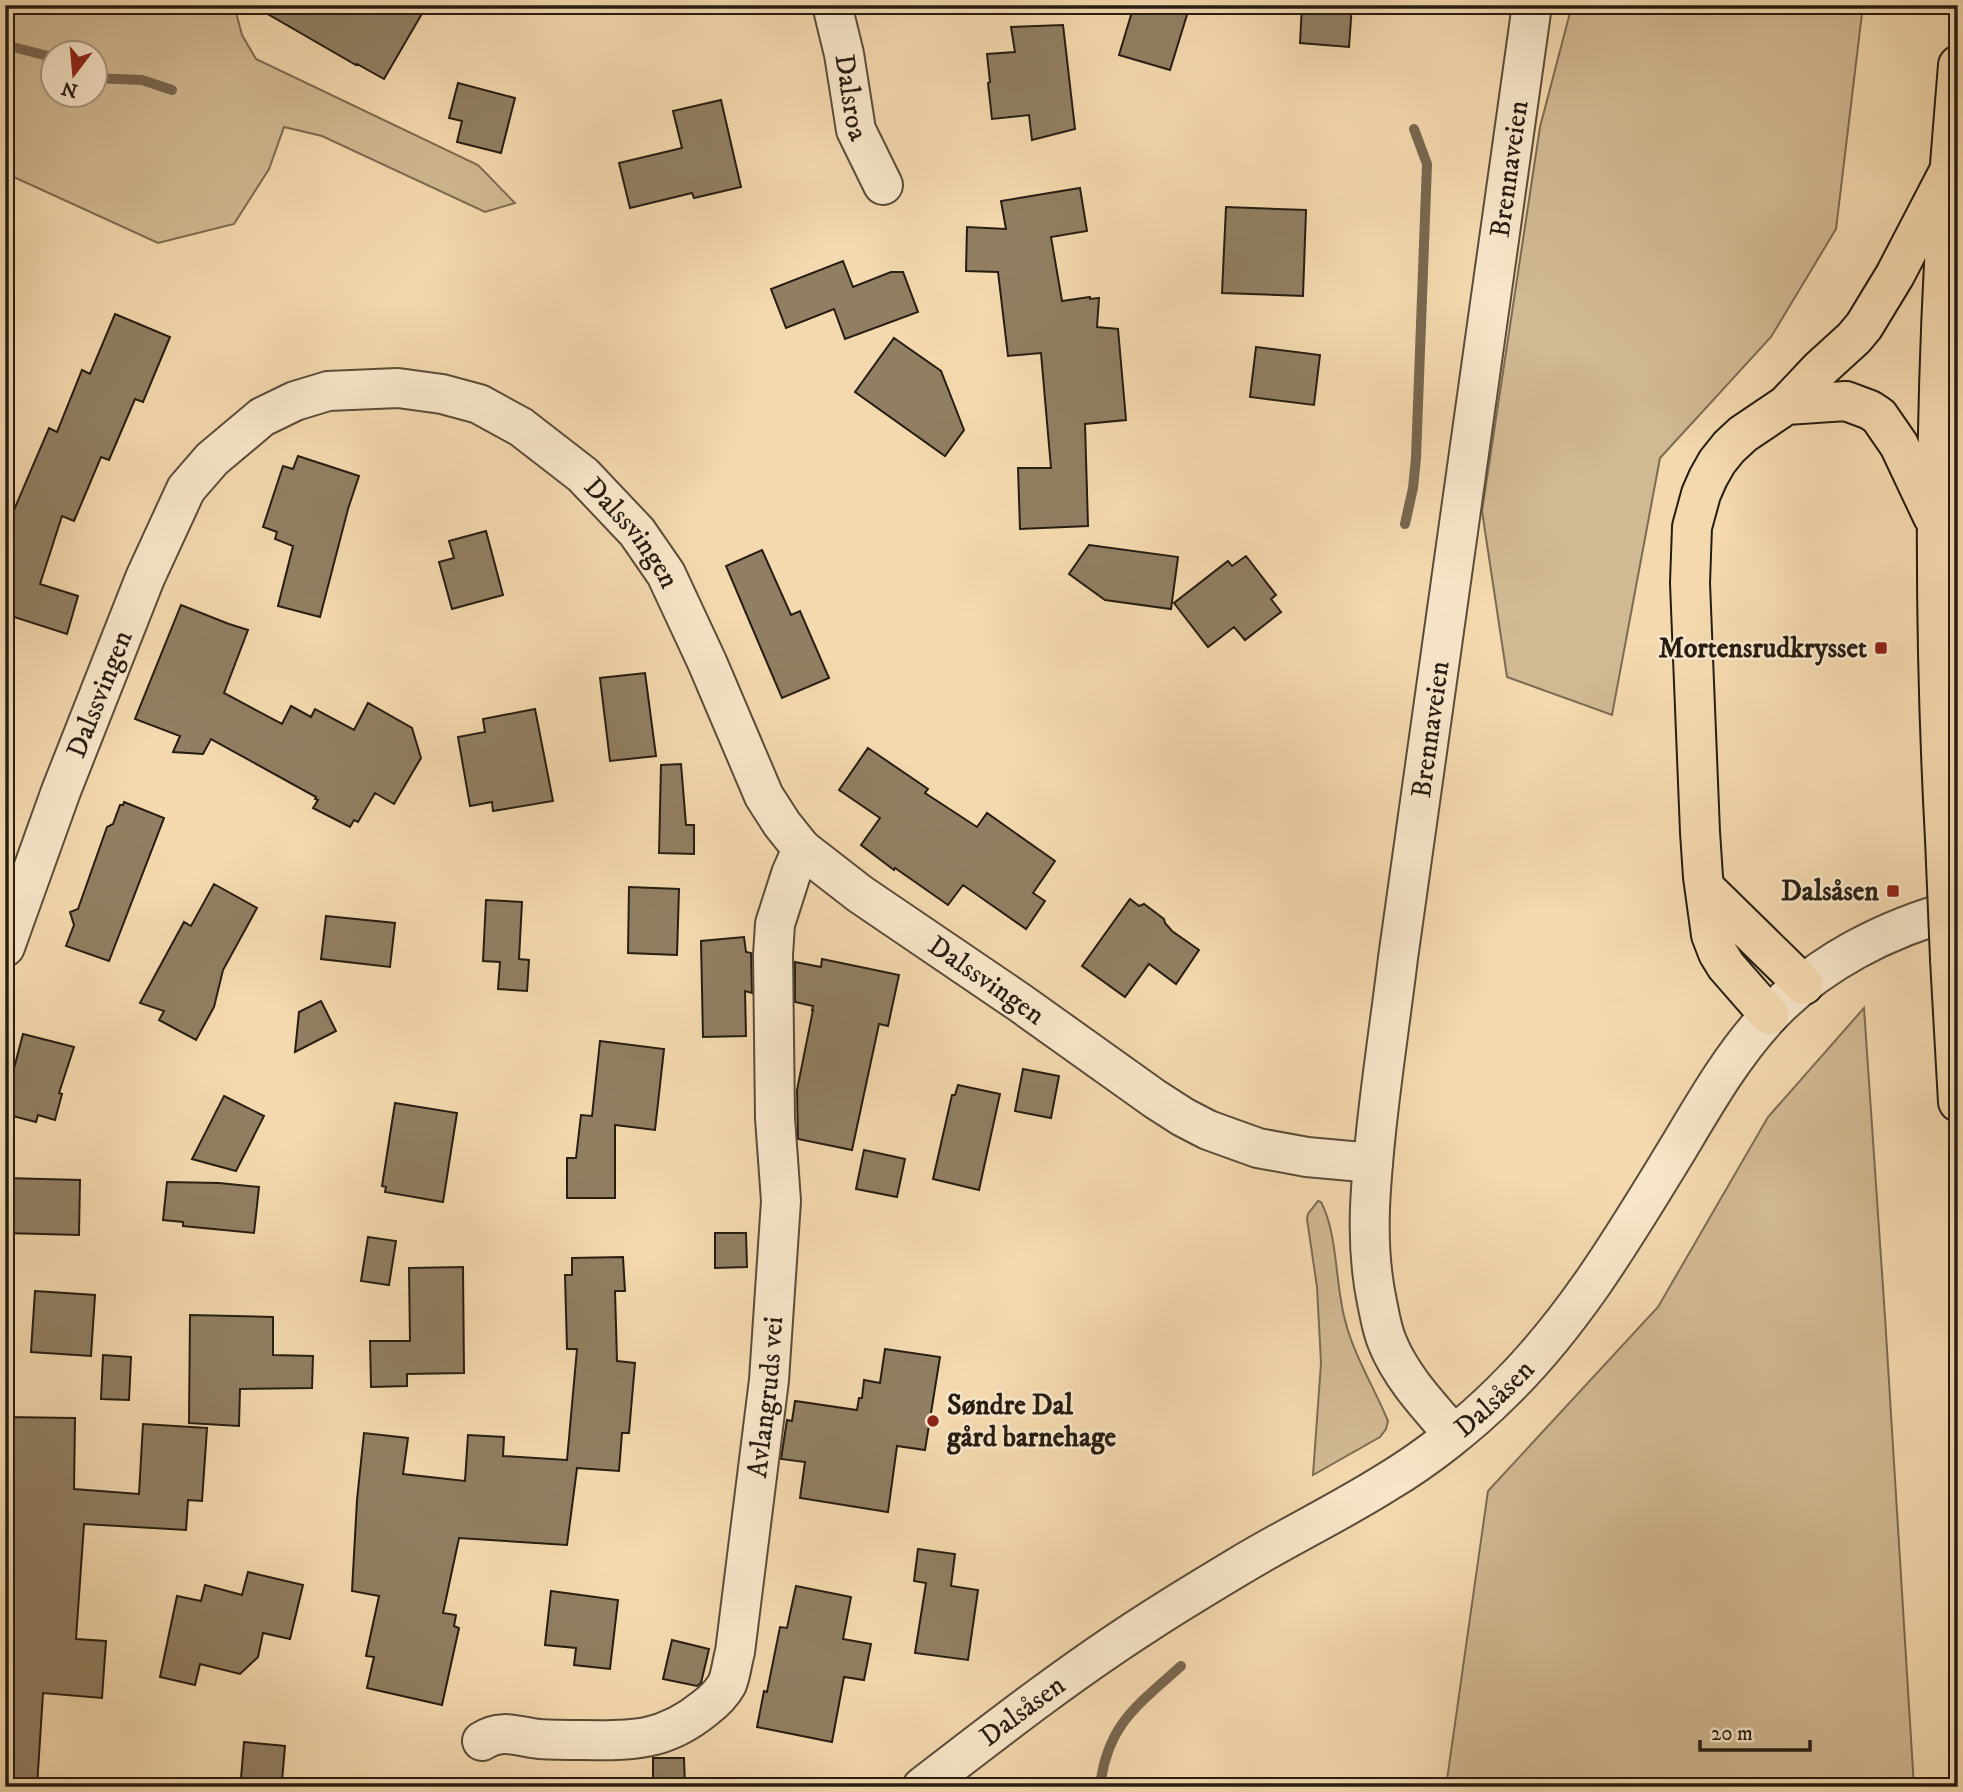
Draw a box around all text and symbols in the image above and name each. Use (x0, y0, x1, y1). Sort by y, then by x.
north arrow (38, 38, 108, 108)
street label: Dalsroa (827, 52, 876, 147)
text: N (59, 76, 80, 102)
street label: Brennaveien (1482, 98, 1536, 240)
street label: Dalssvingen (577, 470, 688, 594)
street label: Dalssvingen (58, 625, 140, 763)
place label: Mortensrudkrysset (1659, 631, 1867, 666)
marker: Mortensrudkrysset (1873, 640, 1889, 656)
street label: Brennaveien (1403, 658, 1457, 800)
place label: Dalsåsen (1781, 874, 1879, 909)
marker: Dalsåsen (1885, 883, 1901, 899)
street label: Dalssvingen (921, 928, 1052, 1033)
street label: Avlangruds vei (739, 1315, 791, 1480)
street label: Dalsåsen (1447, 1352, 1542, 1445)
place label: Søndre Dal gård barnehage (946, 1388, 1117, 1455)
marker: Søndre Dal gård barnehage (925, 1413, 941, 1429)
street label: Dalsåsen (972, 1667, 1072, 1754)
scale bar (1700, 1708, 1811, 1752)
text: 20 m (1711, 1721, 1753, 1747)

